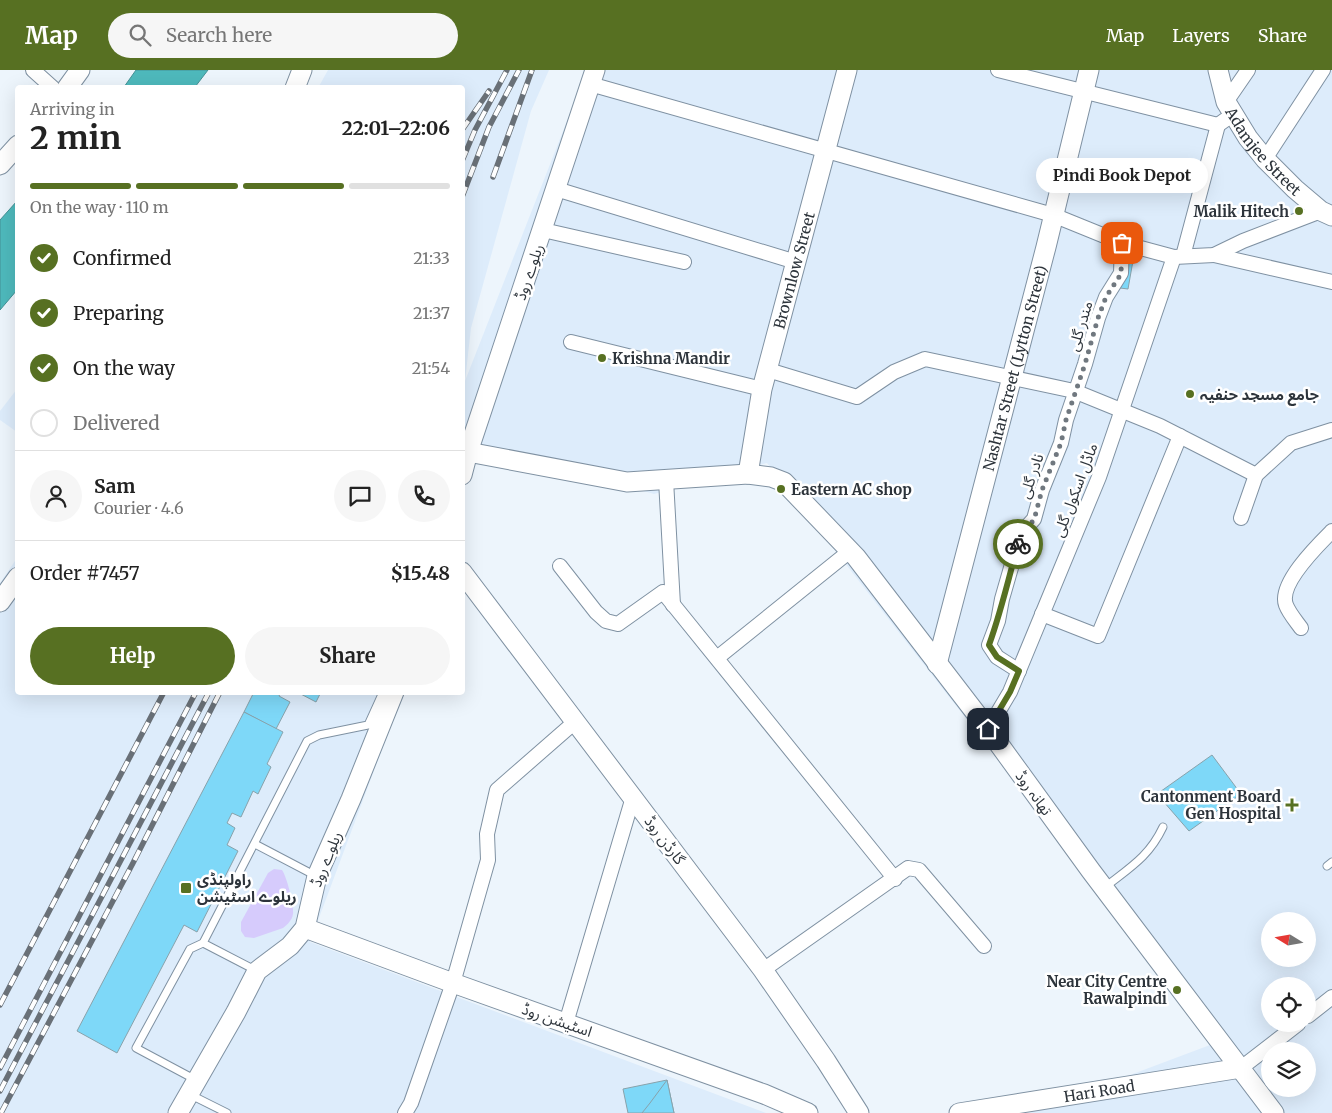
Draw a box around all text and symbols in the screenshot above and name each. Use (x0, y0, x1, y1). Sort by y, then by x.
search box (108, 13, 458, 58)
text: Map (25, 20, 78, 51)
icon: search (126, 21, 154, 49)
text: Search here (166, 23, 272, 47)
text: Map (1106, 24, 1144, 47)
text: Layers (1172, 24, 1230, 47)
text: Share (1258, 24, 1307, 47)
text: Arriving in (30, 99, 115, 119)
street label: Adamjee Street (1221, 102, 1305, 200)
text: 22:01–22:06 (342, 116, 450, 140)
text: 2 min (30, 118, 121, 158)
callout: Pindi Book Depot (1036, 158, 1208, 193)
text: Pindi Book Depot (1053, 165, 1191, 185)
text: On the way · 110 m (30, 197, 169, 217)
place label: Malik Hitech (1193, 202, 1289, 221)
marker: Malik Hitech (1293, 205, 1305, 217)
street label: Brownlow Street (769, 209, 818, 331)
pin (1101, 222, 1143, 264)
icon: bag (1108, 229, 1136, 257)
street label: ریلوے روڈ (511, 241, 547, 303)
icon: check (30, 244, 58, 272)
text: Confirmed (73, 246, 171, 270)
text: 21:33 (413, 248, 450, 268)
street label: Nashtar Street (Lytton Street) (978, 263, 1050, 473)
street label: مندر گلی (1063, 298, 1097, 354)
icon: check (30, 299, 58, 327)
text: Preparing (73, 301, 164, 325)
text: 21:37 (413, 303, 450, 323)
place label: Krishna Mandir (612, 349, 730, 368)
marker: Krishna Mandir (596, 352, 608, 364)
icon: check (30, 354, 58, 382)
text: On the way (73, 356, 175, 380)
text: 21:54 (412, 358, 450, 378)
place label: جامع مسجد حنفیہ (1200, 385, 1320, 406)
marker: جامع مسجد حنفیہ (1184, 388, 1196, 400)
text: Delivered (73, 411, 160, 435)
street label: ماڈل اسکول گلی (1048, 440, 1102, 540)
street label: نادر گلی (1014, 451, 1048, 501)
button: person (30, 470, 82, 522)
button: chat (334, 470, 386, 522)
button: phone (398, 470, 450, 522)
text: Sam (94, 474, 135, 498)
place label: Eastern AC shop (791, 480, 912, 499)
marker: Eastern AC shop (775, 483, 787, 495)
text: Courier · 4.6 (94, 498, 184, 518)
courier (993, 519, 1043, 569)
icon: bike (1004, 530, 1032, 558)
text: Order #7457 (30, 561, 140, 585)
text: $15.48 (390, 561, 450, 585)
button: Help (30, 627, 235, 685)
button: Share (245, 627, 450, 685)
pin (967, 708, 1009, 750)
icon: home (974, 715, 1002, 743)
street label: تھانہ روڈ (1011, 767, 1057, 819)
place label: Cantonment Board Gen Hospital (1141, 787, 1281, 823)
marker: Cantonment Board Gen Hospital (1285, 798, 1299, 812)
street label: گارڈن روڈ (641, 812, 690, 869)
street label: ریلوے روڈ (306, 828, 346, 890)
place label: راولپنڈی ریلوے اسٹیشن (197, 870, 297, 906)
marker: راولپنڈی ریلوے اسٹیشن (179, 881, 193, 895)
north arrow (1261, 912, 1316, 968)
map controls (1261, 912, 1316, 1097)
place label: Near City Centre Rawalpindi (1046, 972, 1167, 1008)
button: locate (1261, 977, 1316, 1032)
marker: Near City Centre Rawalpindi (1171, 984, 1183, 996)
street label: اسٹیشن روڈ (519, 999, 595, 1041)
button: layers (1261, 1042, 1316, 1097)
street label: Hari Road (1062, 1076, 1136, 1106)

